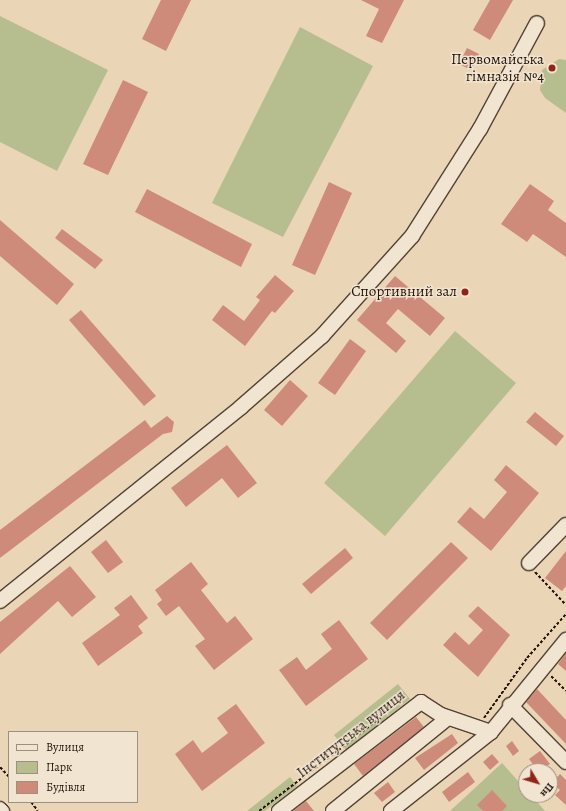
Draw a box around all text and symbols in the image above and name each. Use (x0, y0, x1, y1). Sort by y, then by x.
place label: Первомайська гімназія №4 (451, 50, 544, 85)
marker: Первомайська гімназія №4 (547, 63, 557, 73)
place label: Спортивний зал (351, 283, 457, 301)
marker: Спортивний зал (460, 287, 470, 297)
street label: Інститутська вулиця (293, 686, 409, 782)
legend (8, 731, 138, 803)
text: Вулиця (46, 739, 84, 755)
text: Парк (46, 759, 72, 775)
north arrow (518, 763, 558, 803)
text: Будівля (46, 779, 85, 795)
text: Пн (537, 780, 557, 800)

